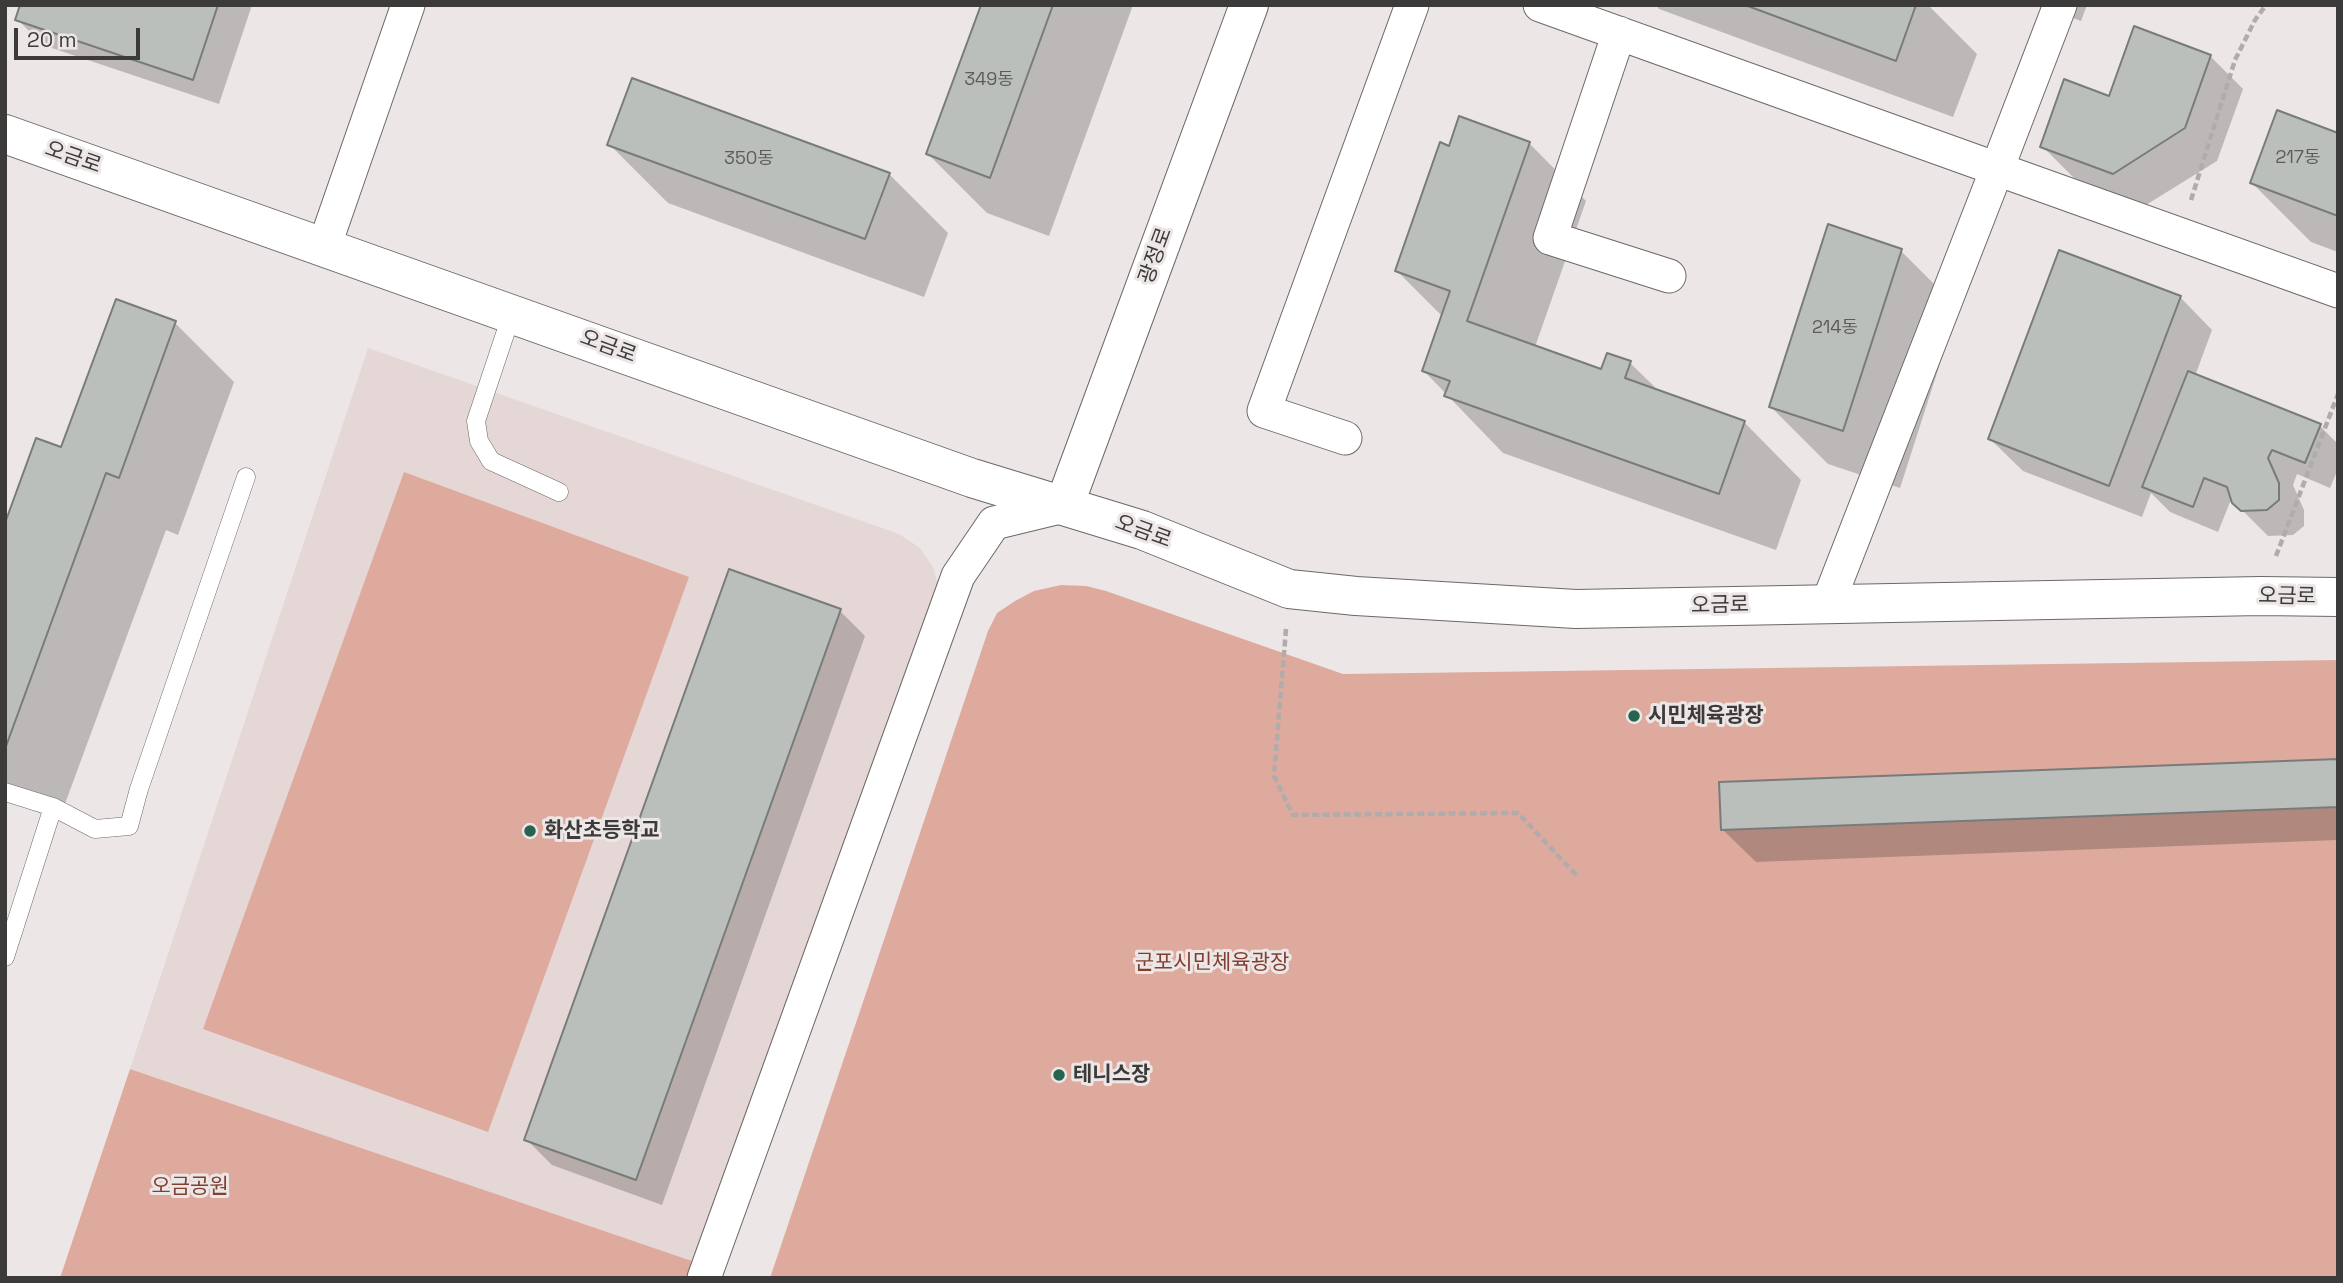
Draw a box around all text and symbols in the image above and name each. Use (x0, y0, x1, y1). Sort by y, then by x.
scale bar (18, 14, 144, 58)
text: 20 m (27, 26, 77, 53)
house number: 349동 (964, 69, 1014, 91)
street label: 오금로 (41, 137, 105, 179)
house number: 217동 (2275, 147, 2321, 169)
house number: 350동 (724, 148, 774, 170)
street label: 광정로 (1134, 224, 1178, 288)
house number: 214동 (1812, 317, 1858, 339)
street label: 오금로 (576, 325, 640, 369)
street label: 오금로 (1111, 510, 1175, 554)
street label: 오금로 (2258, 584, 2316, 610)
street label: 오금로 (1691, 593, 1749, 619)
place label: 시민체육광장 (1648, 703, 1764, 729)
marker: 시민체육광장 (1626, 708, 1642, 724)
place label: 화산초등학교 (544, 818, 660, 844)
marker: 화산초등학교 (522, 823, 538, 839)
park label: 군포시민체육광장 (1135, 950, 1289, 976)
place label: 테니스장 (1073, 1062, 1150, 1088)
marker: 테니스장 (1051, 1067, 1067, 1083)
park label: 오금공원 (151, 1174, 229, 1200)

